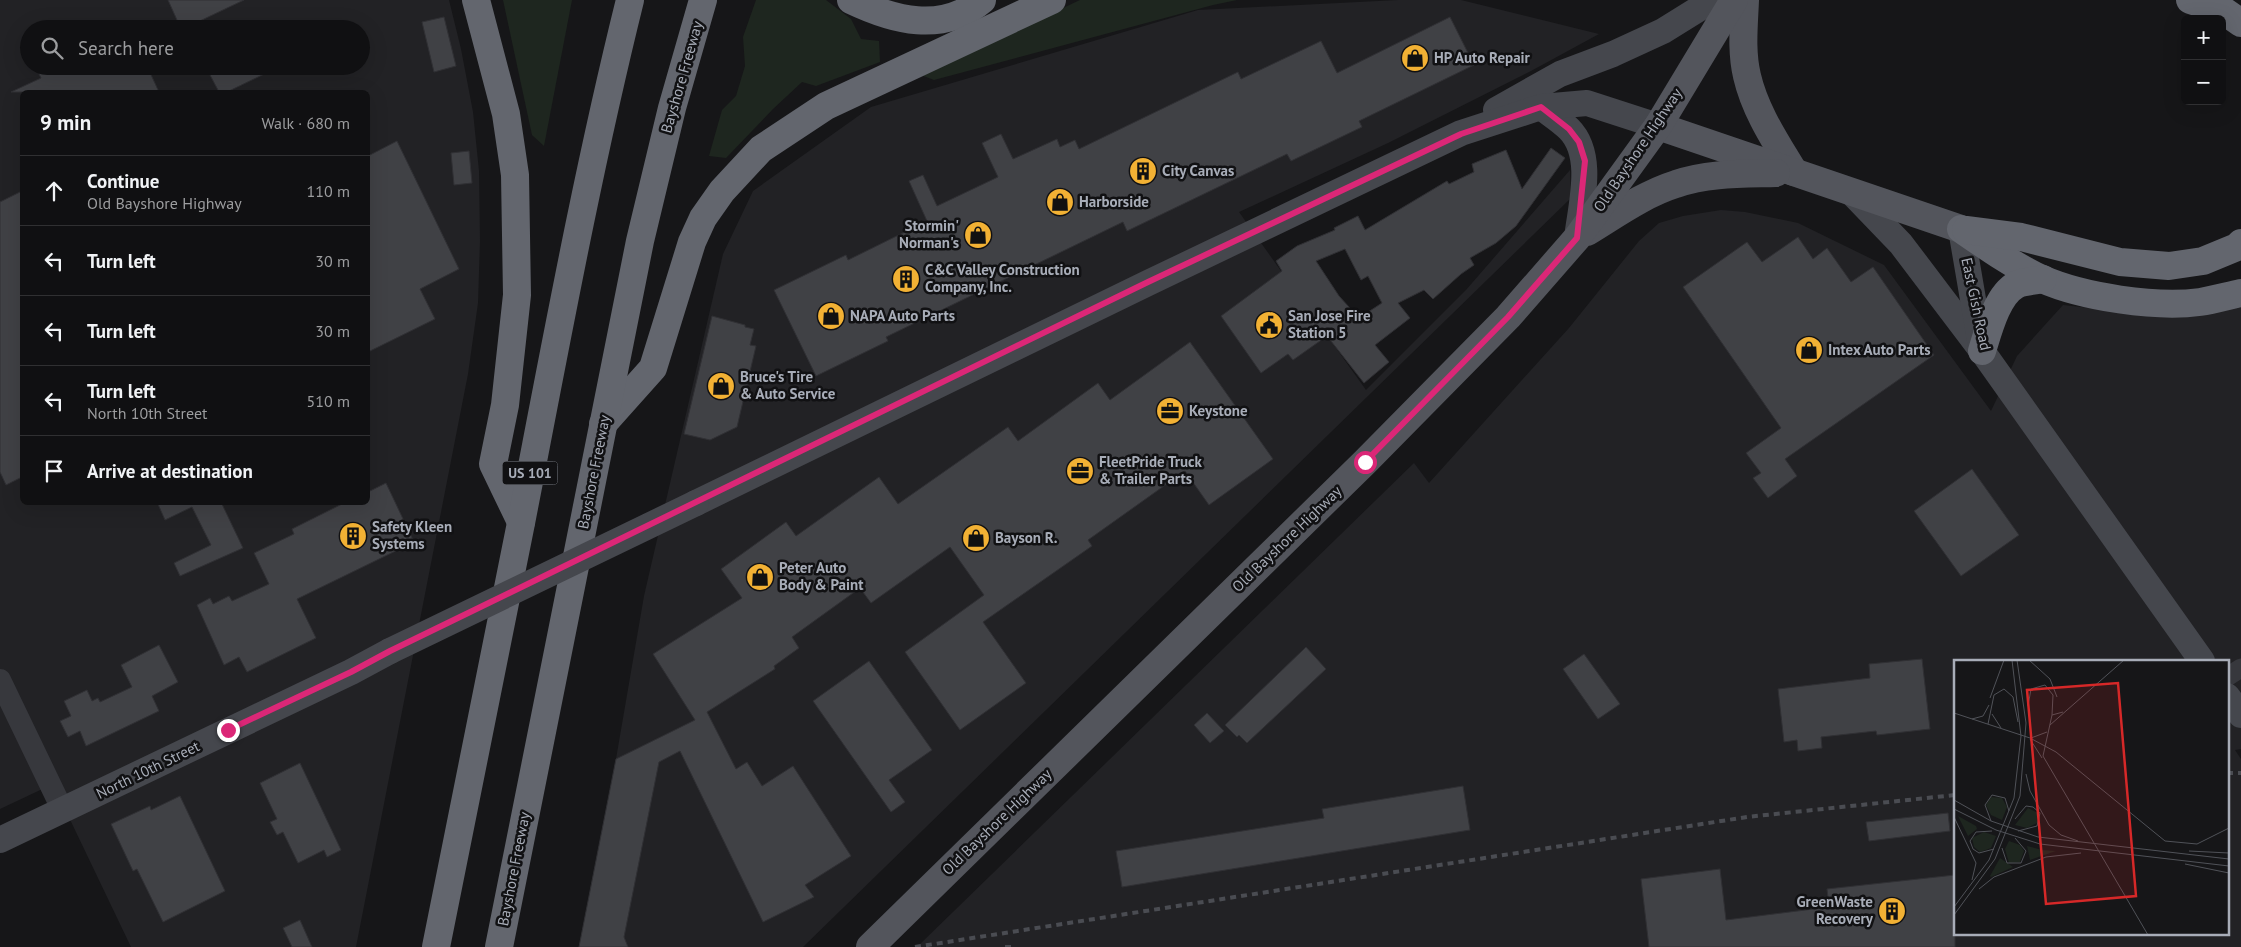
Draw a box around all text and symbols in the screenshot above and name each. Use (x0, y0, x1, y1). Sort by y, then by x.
map controls (2181, 15, 2226, 105)
button: + (2181, 15, 2226, 60)
street label: Bayshore Freeway (656, 19, 707, 135)
search box (20, 20, 370, 75)
icon: search (38, 34, 66, 62)
text: Search here (78, 36, 174, 60)
shop icon: HP Auto Repair (1400, 43, 1430, 73)
place label: HP Auto Repair (1434, 48, 1531, 67)
button: − (2181, 60, 2226, 105)
street label: Old Bayshore Highway (1589, 84, 1686, 215)
text: 9 min (40, 109, 91, 136)
text: Walk · 680 m (261, 113, 350, 133)
building icon: City Canvas (1128, 156, 1158, 186)
place label: City Canvas (1162, 161, 1234, 180)
text: Continue (87, 169, 159, 193)
icon: ahead (40, 177, 68, 205)
text: 110 m (307, 181, 350, 201)
shop icon: Harborside (1045, 187, 1075, 217)
place label: Harborside (1079, 192, 1149, 211)
text: Old Bayshore Highway (87, 193, 242, 213)
place label: Stormin' Norman's (899, 216, 959, 252)
shop icon: Stormin' Norman's (963, 220, 993, 250)
icon: left (40, 247, 68, 275)
text: Turn left (87, 249, 156, 273)
text: 30 m (315, 251, 350, 271)
street label: East Gish Road (1957, 256, 1996, 352)
place label: C&C Valley Construction Company, Inc. (925, 260, 1080, 296)
building icon: C&C Valley Construction Company, Inc. (891, 264, 921, 294)
shop icon: NAPA Auto Parts (816, 301, 846, 331)
place label: NAPA Auto Parts (850, 306, 955, 325)
place label: San Jose Fire Station 5 (1288, 306, 1371, 342)
public building icon: San Jose Fire Station 5 (1254, 310, 1284, 340)
icon: left (40, 317, 68, 345)
text: Turn left (87, 319, 156, 343)
text: 30 m (315, 321, 350, 341)
shop icon: Intex Auto Parts (1794, 335, 1824, 365)
place label: Intex Auto Parts (1828, 340, 1931, 359)
place label: Bruce's Tire & Auto Service (740, 367, 836, 403)
shop icon: Bruce's Tire & Auto Service (706, 371, 736, 401)
text: Turn left (87, 379, 156, 403)
icon: left (40, 387, 68, 415)
text: 510 m (307, 391, 350, 411)
office icon: Keystone (1155, 396, 1185, 426)
place label: Keystone (1189, 401, 1248, 420)
text: North 10th Street (87, 403, 207, 423)
street label: Bayshore Freeway (573, 413, 614, 531)
route start (1354, 451, 1377, 474)
place label: FleetPride Truck & Trailer Parts (1099, 452, 1203, 488)
office icon: FleetPride Truck & Trailer Parts (1065, 456, 1095, 486)
icon: arrive (40, 457, 68, 485)
text: Arrive at destination (87, 459, 253, 483)
road number: US 101 (502, 462, 558, 484)
street label: Old Bayshore Highway (1228, 481, 1345, 596)
place label: Safety Kleen Systems (372, 517, 452, 553)
building icon: Safety Kleen Systems (338, 521, 368, 551)
shop icon: Bayson R. (961, 523, 991, 553)
place label: Bayson R. (995, 528, 1058, 547)
place label: Peter Auto Body & Paint (779, 558, 864, 594)
shop icon: Peter Auto Body & Paint (745, 562, 775, 592)
inset map (1954, 660, 2228, 934)
route end (217, 719, 240, 742)
street label: North 10th Street (93, 736, 203, 803)
street label: Old Bayshore Highway (938, 764, 1055, 879)
street label: Bayshore Freeway (493, 810, 534, 928)
place label: GreenWaste Recovery (1796, 892, 1874, 928)
building icon: GreenWaste Recovery (1877, 896, 1907, 926)

